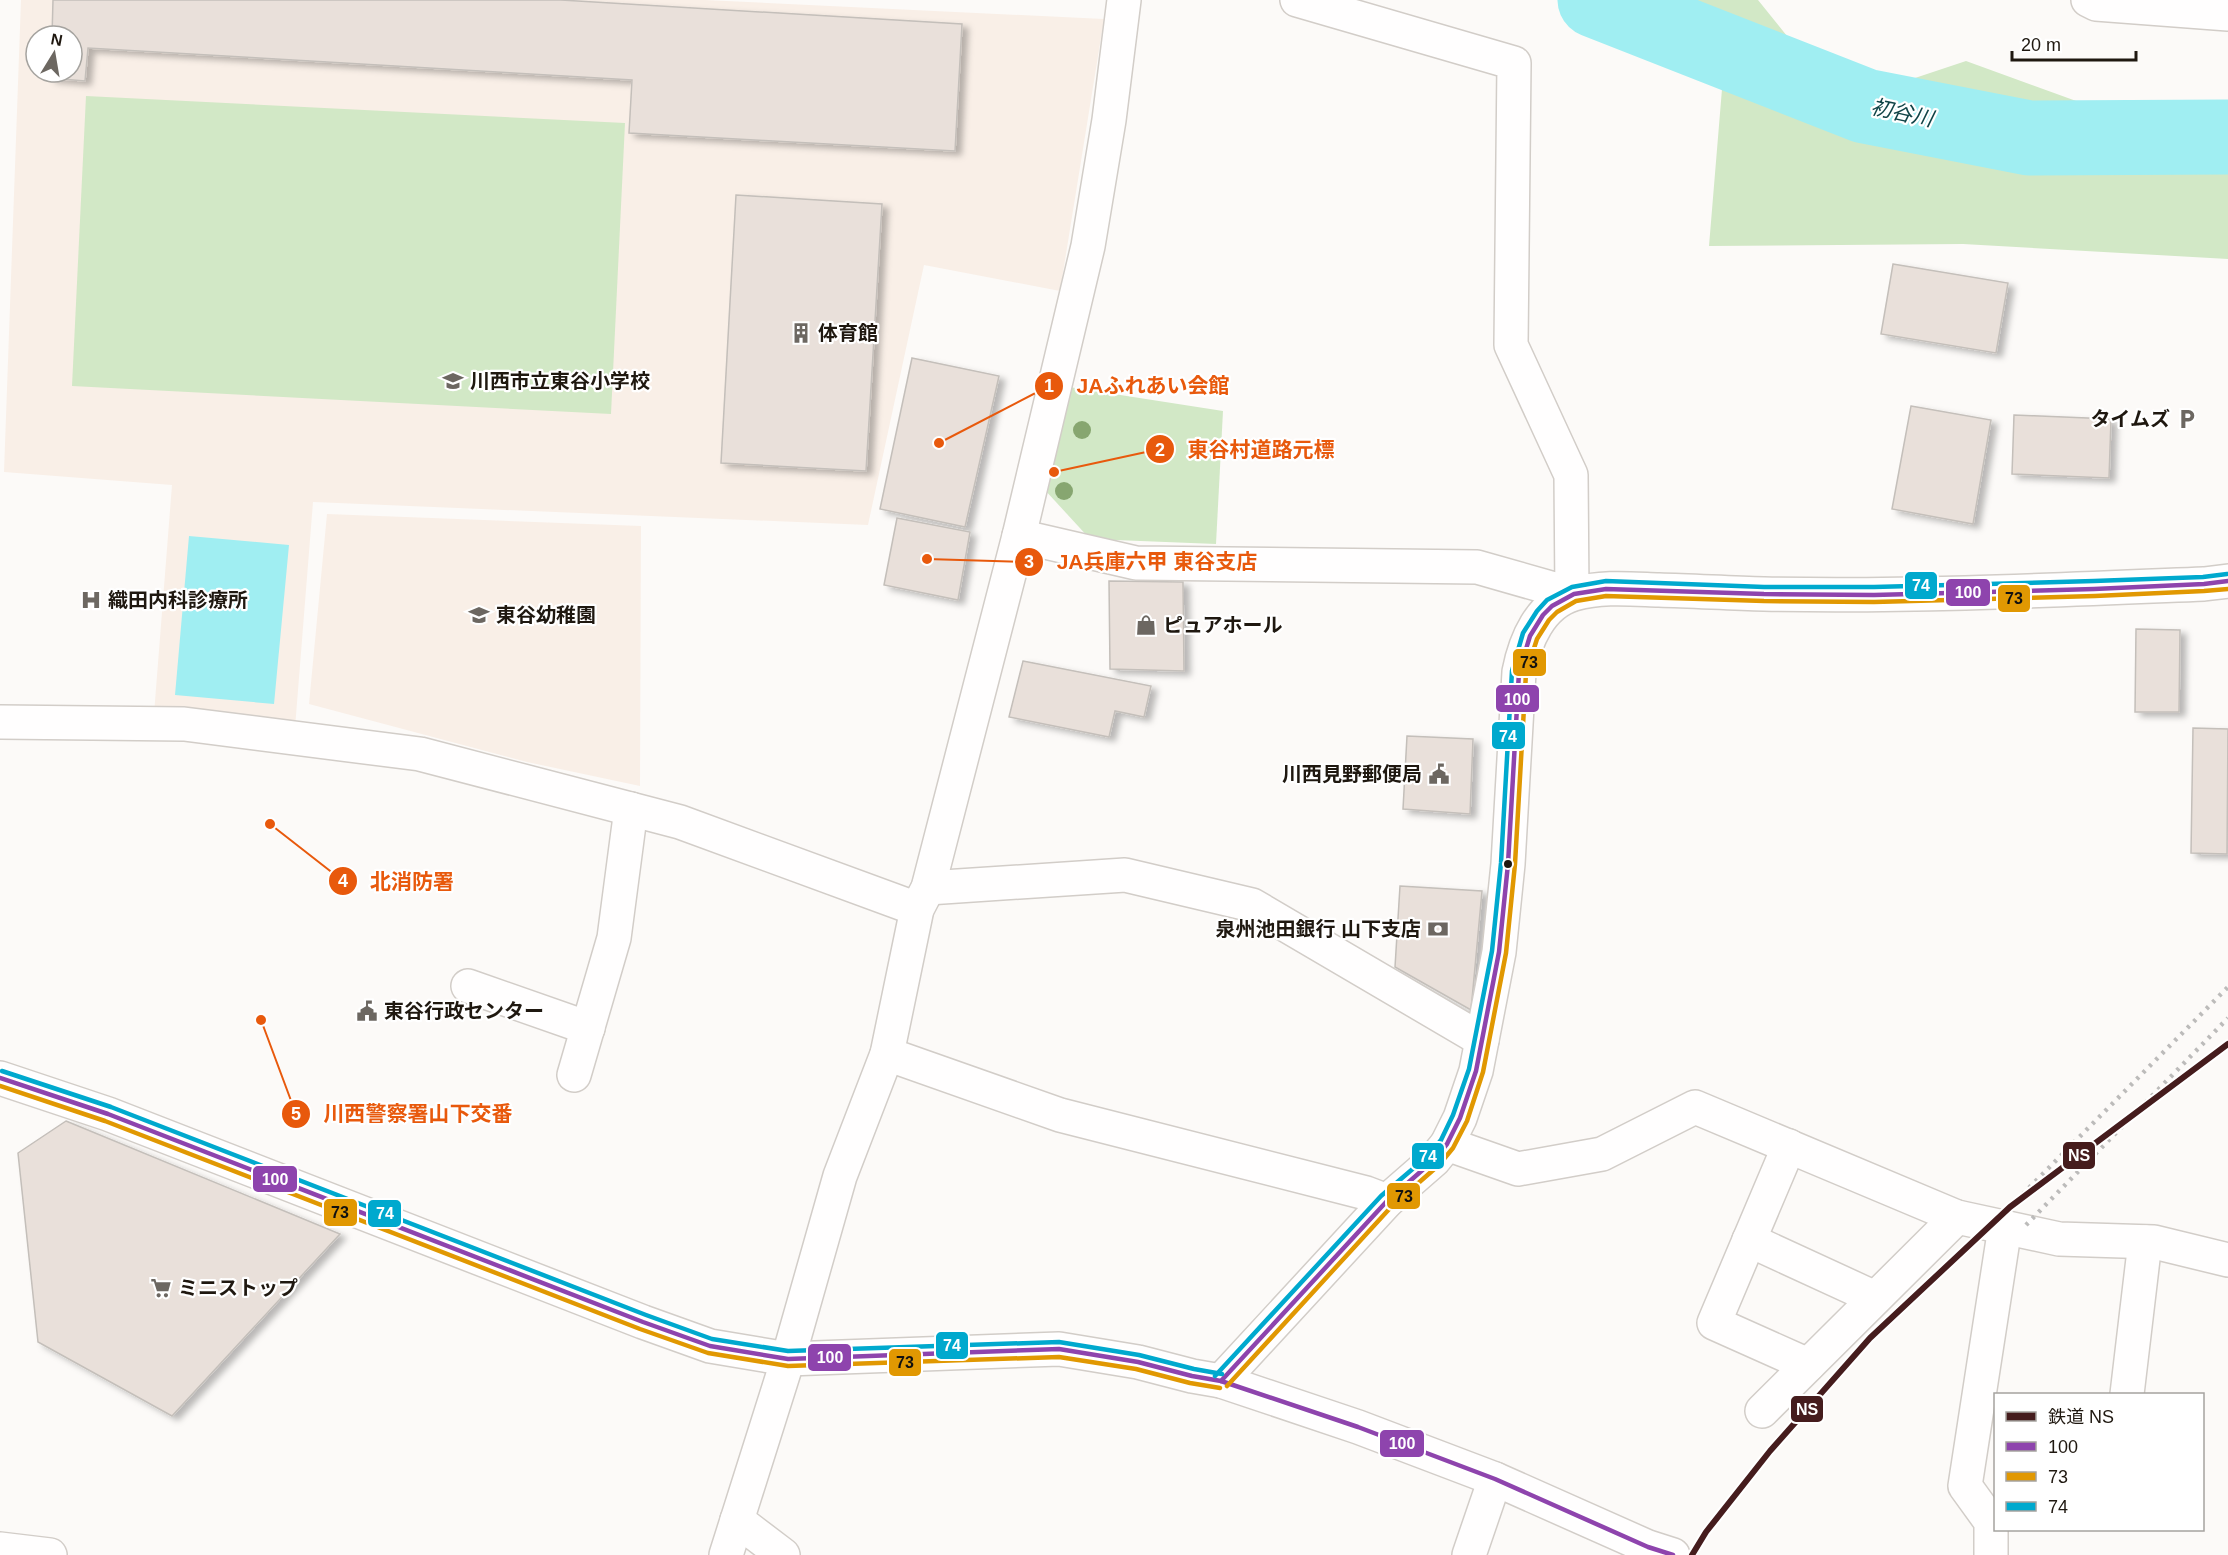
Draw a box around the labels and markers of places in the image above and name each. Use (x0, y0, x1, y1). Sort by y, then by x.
building icon: 体育館 (789, 321, 813, 345)
place label: 体育館 (818, 322, 878, 344)
callout: JAふれあい会館 (1034, 366, 1241, 405)
school or university icon: 川西市立東谷小学校 (441, 369, 465, 393)
place label: 川西市立東谷小学校 (470, 370, 650, 392)
parking icon: タイムズ (2175, 407, 2199, 431)
place label: タイムズ (2090, 408, 2170, 430)
callout: 東谷村道路元標 (1145, 430, 1346, 469)
callout: JA兵庫六甲 東谷支店 (1014, 542, 1269, 581)
hospital icon: 織田内科診療所 (79, 588, 103, 612)
place label: 織田内科診療所 (108, 589, 248, 611)
school or university icon: 東谷幼稚園 (467, 603, 491, 627)
place label: 東谷幼稚園 (496, 604, 596, 626)
shop icon: ピュアホール (1134, 613, 1158, 637)
place label: ピュアホール (1163, 614, 1283, 636)
public building icon: 川西見野郵便局 (1427, 762, 1451, 786)
place label: 川西見野郵便局 (1282, 763, 1422, 785)
unlabelled marker (1502, 858, 1514, 870)
callout: 北消防署 (328, 862, 466, 901)
bank icon: 泉州池田銀行 山下支店 (1426, 917, 1450, 941)
place label: 泉州池田銀行 山下支店 (1215, 918, 1421, 940)
public building icon: 東谷行政センター (355, 999, 379, 1023)
place label: 東谷行政センター (384, 1000, 544, 1022)
callout: 川西警察署山下交番 (281, 1094, 524, 1133)
supermarket icon: ミニストップ (149, 1276, 173, 1300)
place label: ミニストップ (178, 1277, 298, 1299)

